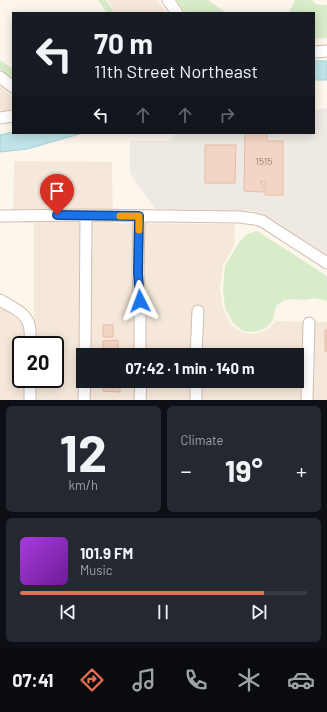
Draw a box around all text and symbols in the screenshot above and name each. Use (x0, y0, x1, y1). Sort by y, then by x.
text: 70 m (94, 26, 153, 60)
icon: left (28, 28, 80, 80)
text: 11th Street Northeast (94, 60, 258, 82)
icon: left (90, 104, 112, 126)
icon: ahead (132, 104, 154, 126)
icon: ahead (174, 104, 196, 126)
icon: right (216, 104, 238, 126)
house number: 1515 (256, 155, 273, 167)
pin (40, 174, 74, 215)
icon: arrive (46, 180, 68, 202)
position arrow (119, 280, 161, 322)
speed limit sign: 20 (12, 336, 64, 388)
text: 07:42 · 1 min · 140 m (125, 359, 255, 377)
text: 12 (59, 420, 107, 482)
text: Climate (181, 432, 224, 448)
text: 19° (225, 452, 263, 488)
text: − (181, 457, 192, 483)
text: + (296, 457, 307, 483)
text: km/h (69, 477, 98, 493)
text: 101.9 FM (80, 544, 133, 562)
text: Music (80, 562, 113, 578)
icon: previous (57, 601, 79, 623)
icon: pause (152, 601, 174, 623)
icon: next (248, 601, 270, 623)
icon: directions (78, 666, 106, 694)
icon: music (130, 666, 158, 694)
icon: phone (182, 666, 210, 694)
icon: climate (235, 666, 263, 694)
icon: car (287, 666, 315, 694)
text: 07:41 (12, 669, 53, 691)

